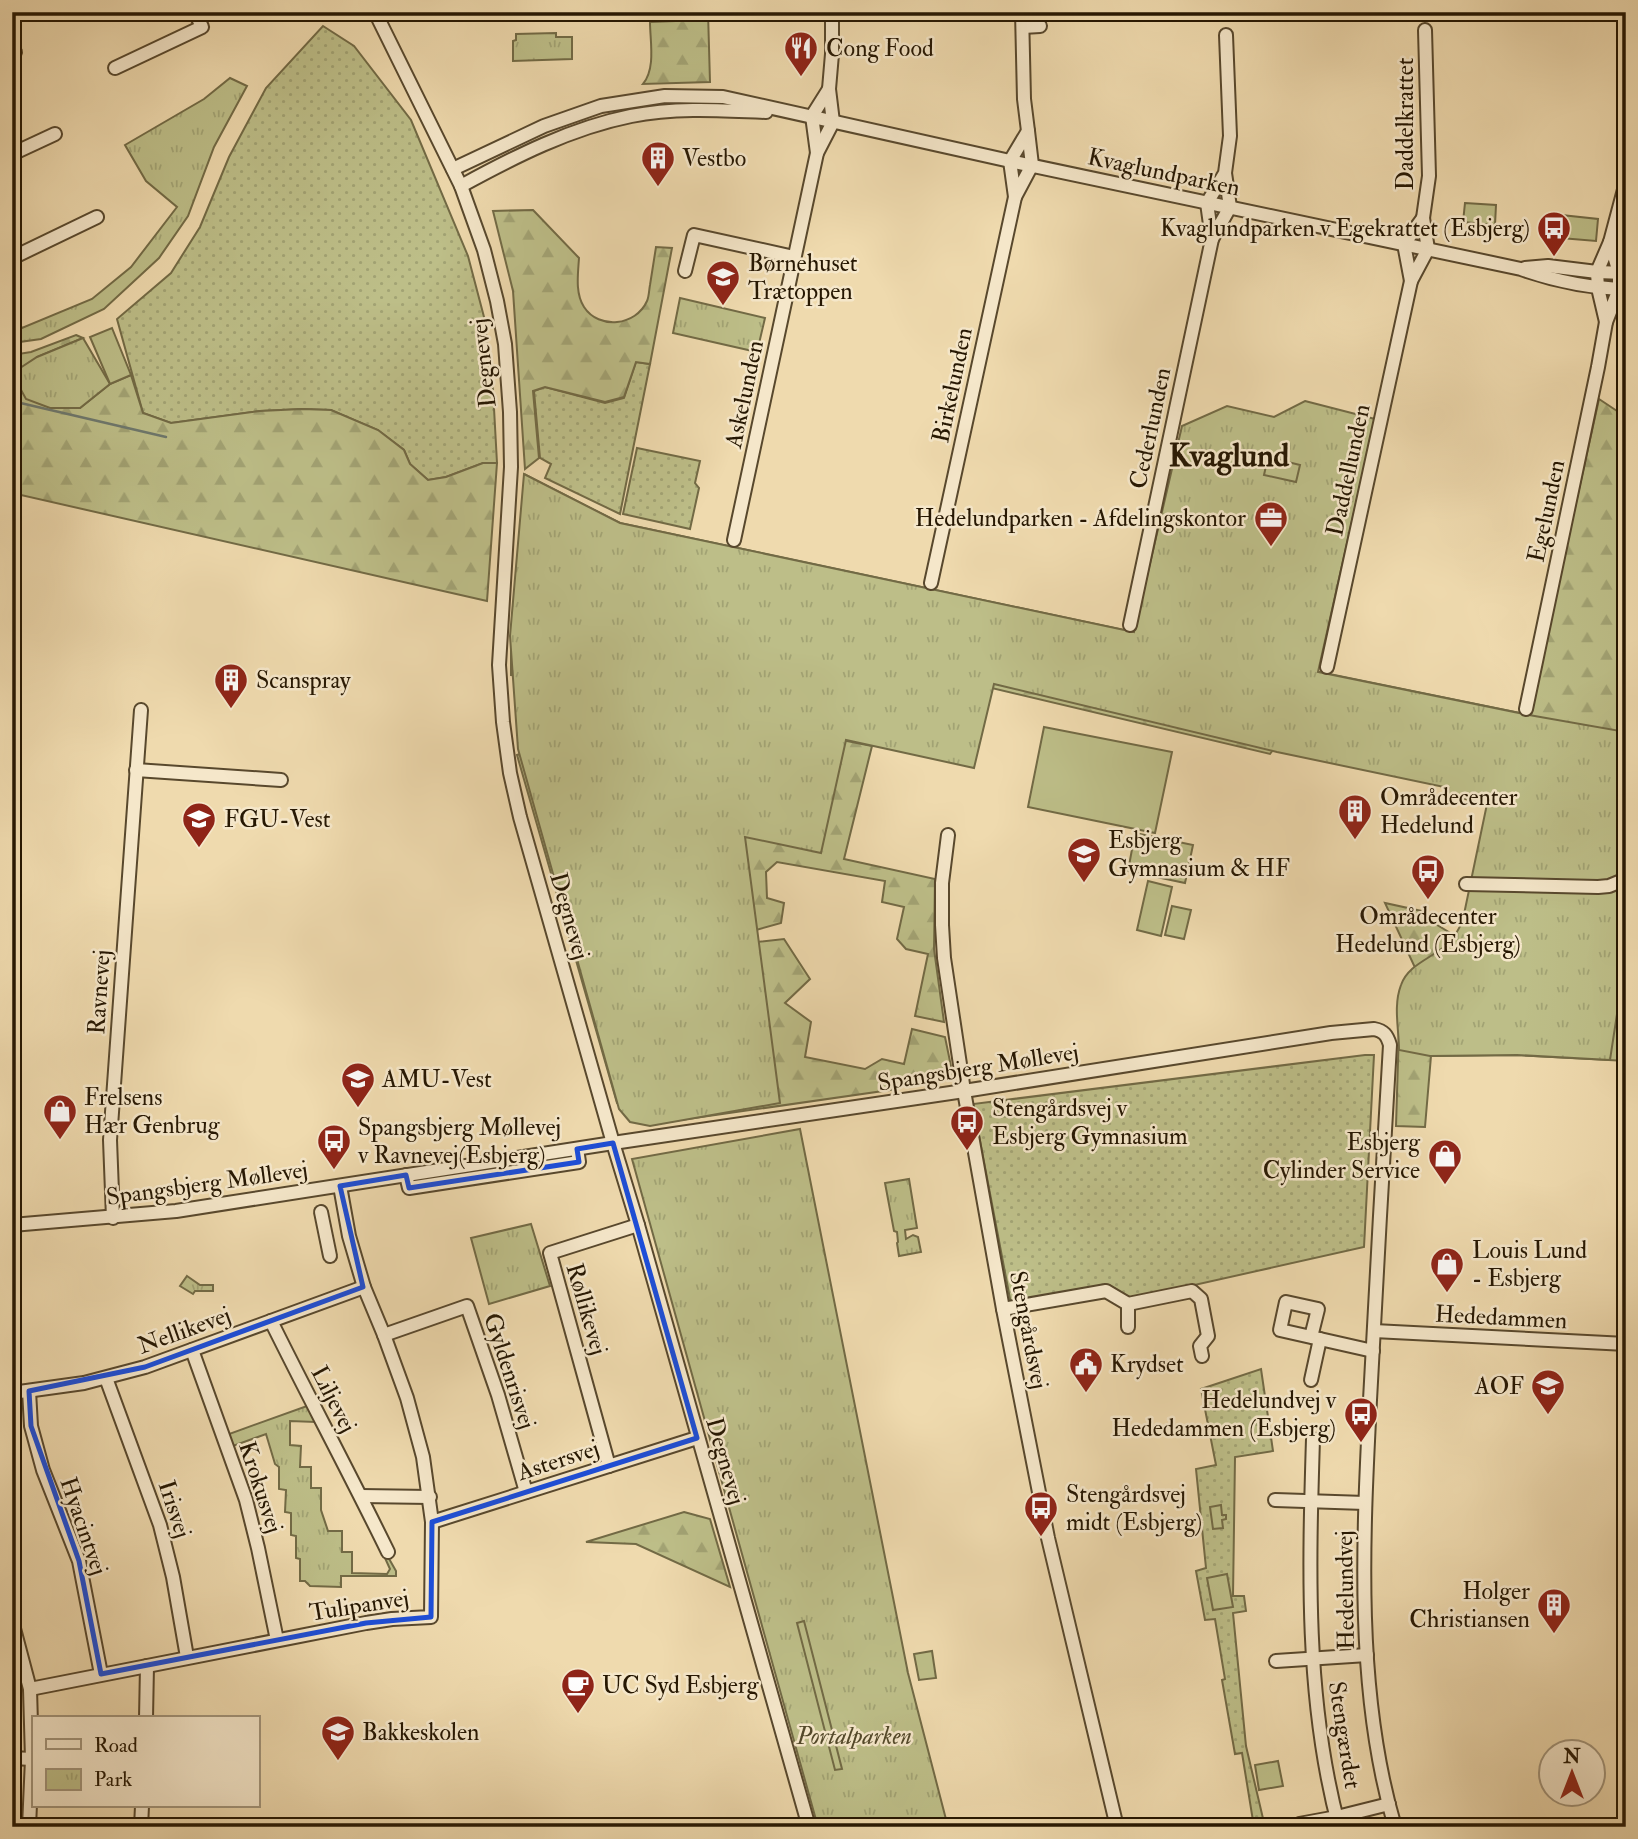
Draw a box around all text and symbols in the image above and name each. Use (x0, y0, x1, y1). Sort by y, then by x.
restaurant icon: Cong Food (782, 29, 820, 78)
place label: Cong Food (826, 33, 934, 64)
street label: Daddelkrattet (1390, 57, 1421, 190)
building icon: Vestbo (639, 139, 677, 188)
street label: Kvaglundparken (1085, 141, 1243, 204)
place label: Vestbo (682, 143, 746, 174)
bus stop icon: Kvaglundparken v Egekrattet (Esbjerg) (1535, 209, 1573, 258)
place label: Kvaglundparken v Egekrattet (Esbjerg) (1160, 213, 1530, 244)
place label: Børnehuset Trætoppen (748, 248, 858, 307)
school or university icon: Børnehuset Trætoppen (704, 258, 742, 307)
street label: Degnevej (463, 317, 504, 409)
street label: Birkelunden (925, 325, 980, 446)
street label: Askelunden (718, 337, 771, 452)
street label: Cederlunden (1123, 365, 1178, 492)
street label: Daddellunden (1319, 401, 1378, 539)
district label: Kvaglund (1169, 436, 1290, 476)
street label: Egelunden (1521, 457, 1572, 565)
office icon: Hedelundparken - Afdelingskontor (1252, 499, 1290, 548)
place label: Hedelundparken - Afdelingskontor (915, 503, 1246, 534)
building icon: Scanspray (212, 661, 250, 710)
place label: Scanspray (256, 665, 351, 696)
place label: Områdecenter Hedelund (1380, 782, 1518, 841)
building icon: Områdecenter Hedelund (1336, 792, 1374, 841)
school or university icon: FGU-Vest (180, 800, 218, 849)
place label: FGU-Vest (224, 804, 331, 835)
place label: Esbjerg Gymnasium & HF (1108, 825, 1290, 884)
school or university icon: Esbjerg Gymnasium & HF (1065, 835, 1103, 884)
bus stop icon: Områdecenter Hedelund (Esbjerg) (1409, 852, 1447, 901)
street label: Degnevej (542, 869, 597, 963)
place label: Områdecenter Hedelund (Esbjerg) (1335, 901, 1521, 960)
street label: Ravnevej (81, 948, 118, 1036)
street label: Spangsbjerg Møllevej (875, 1036, 1081, 1099)
school or university icon: AMU-Vest (339, 1060, 377, 1109)
place label: AMU-Vest (381, 1064, 492, 1095)
place label: Frelsens Hær Genbrug (84, 1082, 221, 1141)
shop icon: Frelsens Hær Genbrug (41, 1092, 79, 1141)
place label: Stengårdsvej v Esbjerg Gymnasium (992, 1093, 1188, 1152)
bus stop icon: Stengårdsvej v Esbjerg Gymnasium (948, 1103, 986, 1152)
place label: Spangsbjerg Møllevej v Ravnevej(Esbjerg) (357, 1112, 561, 1171)
bus stop icon: Spangsbjerg Møllevej v Ravnevej(Esbjerg) (315, 1122, 353, 1171)
place label: Esbjerg Cylinder Service (1263, 1127, 1421, 1186)
shop icon: Esbjerg Cylinder Service (1426, 1137, 1464, 1186)
street label: Spangsbjerg Møllevej (104, 1154, 310, 1213)
place label: Louis Lund - Esbjerg (1472, 1235, 1587, 1294)
shop icon: Louis Lund - Esbjerg (1428, 1245, 1466, 1294)
street label: Røllikevej (559, 1260, 614, 1359)
street label: Stengårdsvej (1002, 1268, 1055, 1392)
street label: Nellikevej (133, 1299, 235, 1362)
street label: Hededammen (1434, 1299, 1568, 1336)
street label: Gyldenrisvej (476, 1309, 543, 1433)
public building icon: Krydset (1067, 1345, 1105, 1394)
place label: Krydset (1110, 1349, 1184, 1380)
street label: Liljevej (304, 1360, 364, 1438)
school or university icon: AOF (1529, 1367, 1567, 1416)
place label: AOF (1474, 1371, 1524, 1402)
place label: Hedelundvej v Hededammen (Esbjerg) (1112, 1385, 1337, 1444)
bus stop icon: Hedelundvej v Hededammen (Esbjerg) (1342, 1395, 1380, 1444)
street label: Degnevej (698, 1414, 753, 1508)
street label: Astersvej (512, 1433, 603, 1489)
street label: Krokusvej (231, 1437, 290, 1537)
street label: Hyacintvej (52, 1473, 115, 1579)
street label: Irisvej (151, 1476, 198, 1542)
place label: Stengårdsvej midt (Esbjerg) (1066, 1479, 1202, 1538)
bus stop icon: Stengårdsvej midt (Esbjerg) (1022, 1489, 1060, 1538)
street label: Hedelundvej (1329, 1530, 1362, 1650)
place label: Holger Christiansen (1409, 1576, 1530, 1635)
street label: Tulipanvej (307, 1582, 411, 1629)
building icon: Holger Christiansen (1535, 1586, 1573, 1635)
cafe icon: UC Syd Esbjerg (559, 1666, 597, 1715)
place label: UC Syd Esbjerg (602, 1670, 760, 1701)
street label: Stengærdet (1321, 1679, 1368, 1791)
school or university icon: Bakkeskolen (319, 1713, 357, 1762)
legend (32, 1716, 259, 1808)
place label: Bakkeskolen (362, 1717, 479, 1748)
park label: Portalparken (795, 1721, 912, 1752)
text: Road (94, 1732, 139, 1759)
north arrow (1536, 1738, 1606, 1808)
text: N (1562, 1745, 1581, 1769)
text: Park (94, 1766, 132, 1793)

